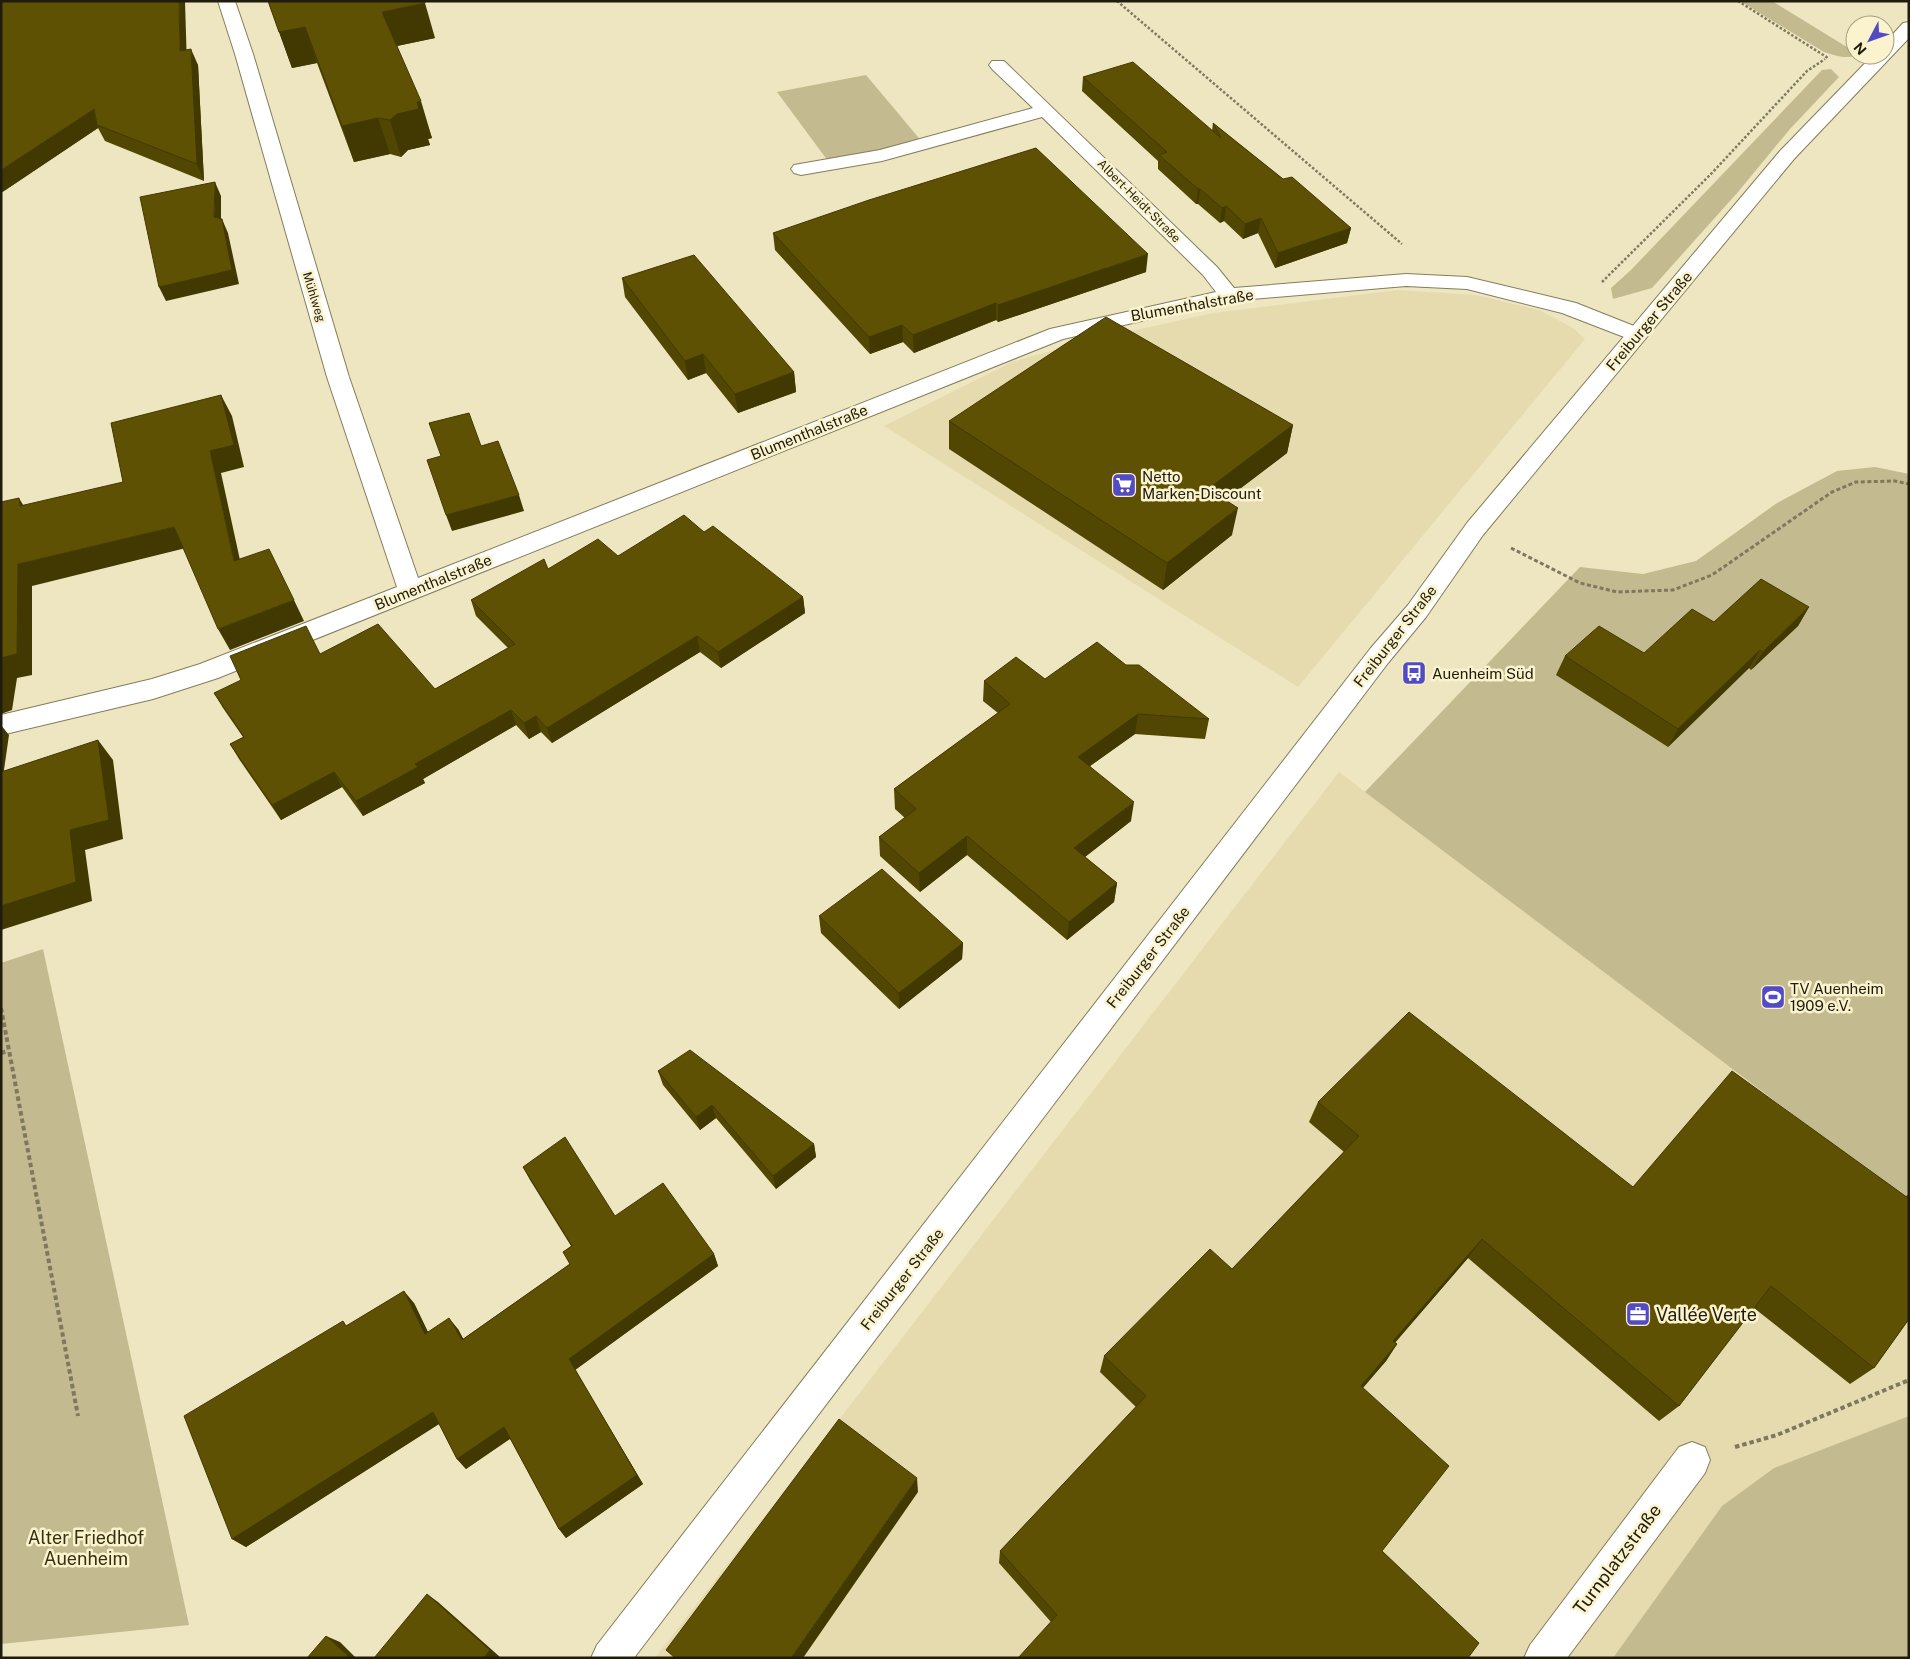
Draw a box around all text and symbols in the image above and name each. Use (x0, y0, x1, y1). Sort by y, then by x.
north arrow (1845, 15, 1895, 65)
text: N (1851, 39, 1870, 58)
street label: Albert-Heidt-Straße (1095, 157, 1184, 246)
street label: Freiburger Straße (1603, 268, 1695, 374)
street label: Mühlweg (300, 270, 328, 324)
street label: Blumenthalstraße (1129, 286, 1255, 324)
street label: Blumenthalstraße (748, 401, 870, 463)
place label: Netto Marken-Discount (1142, 468, 1262, 502)
supermarket icon: Netto Marken-Discount (1111, 472, 1137, 498)
street label: Blumenthalstraße (372, 551, 494, 613)
street label: Freiburger Straße (1350, 582, 1440, 690)
bus stop icon: Auenheim Süd (1401, 660, 1427, 686)
place label: Auenheim Süd (1432, 665, 1534, 682)
street label: Freiburger Straße (1103, 903, 1193, 1011)
place label: TV Auenheim 1909 e.V. (1790, 980, 1884, 1014)
sports icon: TV Auenheim 1909 e.V. (1760, 984, 1786, 1010)
street label: Freiburger Straße (857, 1225, 947, 1333)
office icon: Vallée Verte (1625, 1301, 1651, 1327)
place label: Vallée Verte (1656, 1304, 1757, 1325)
street label: Turnplatzstraße (1569, 1500, 1665, 1618)
park label: Alter Friedhof Auenheim (28, 1527, 144, 1569)

